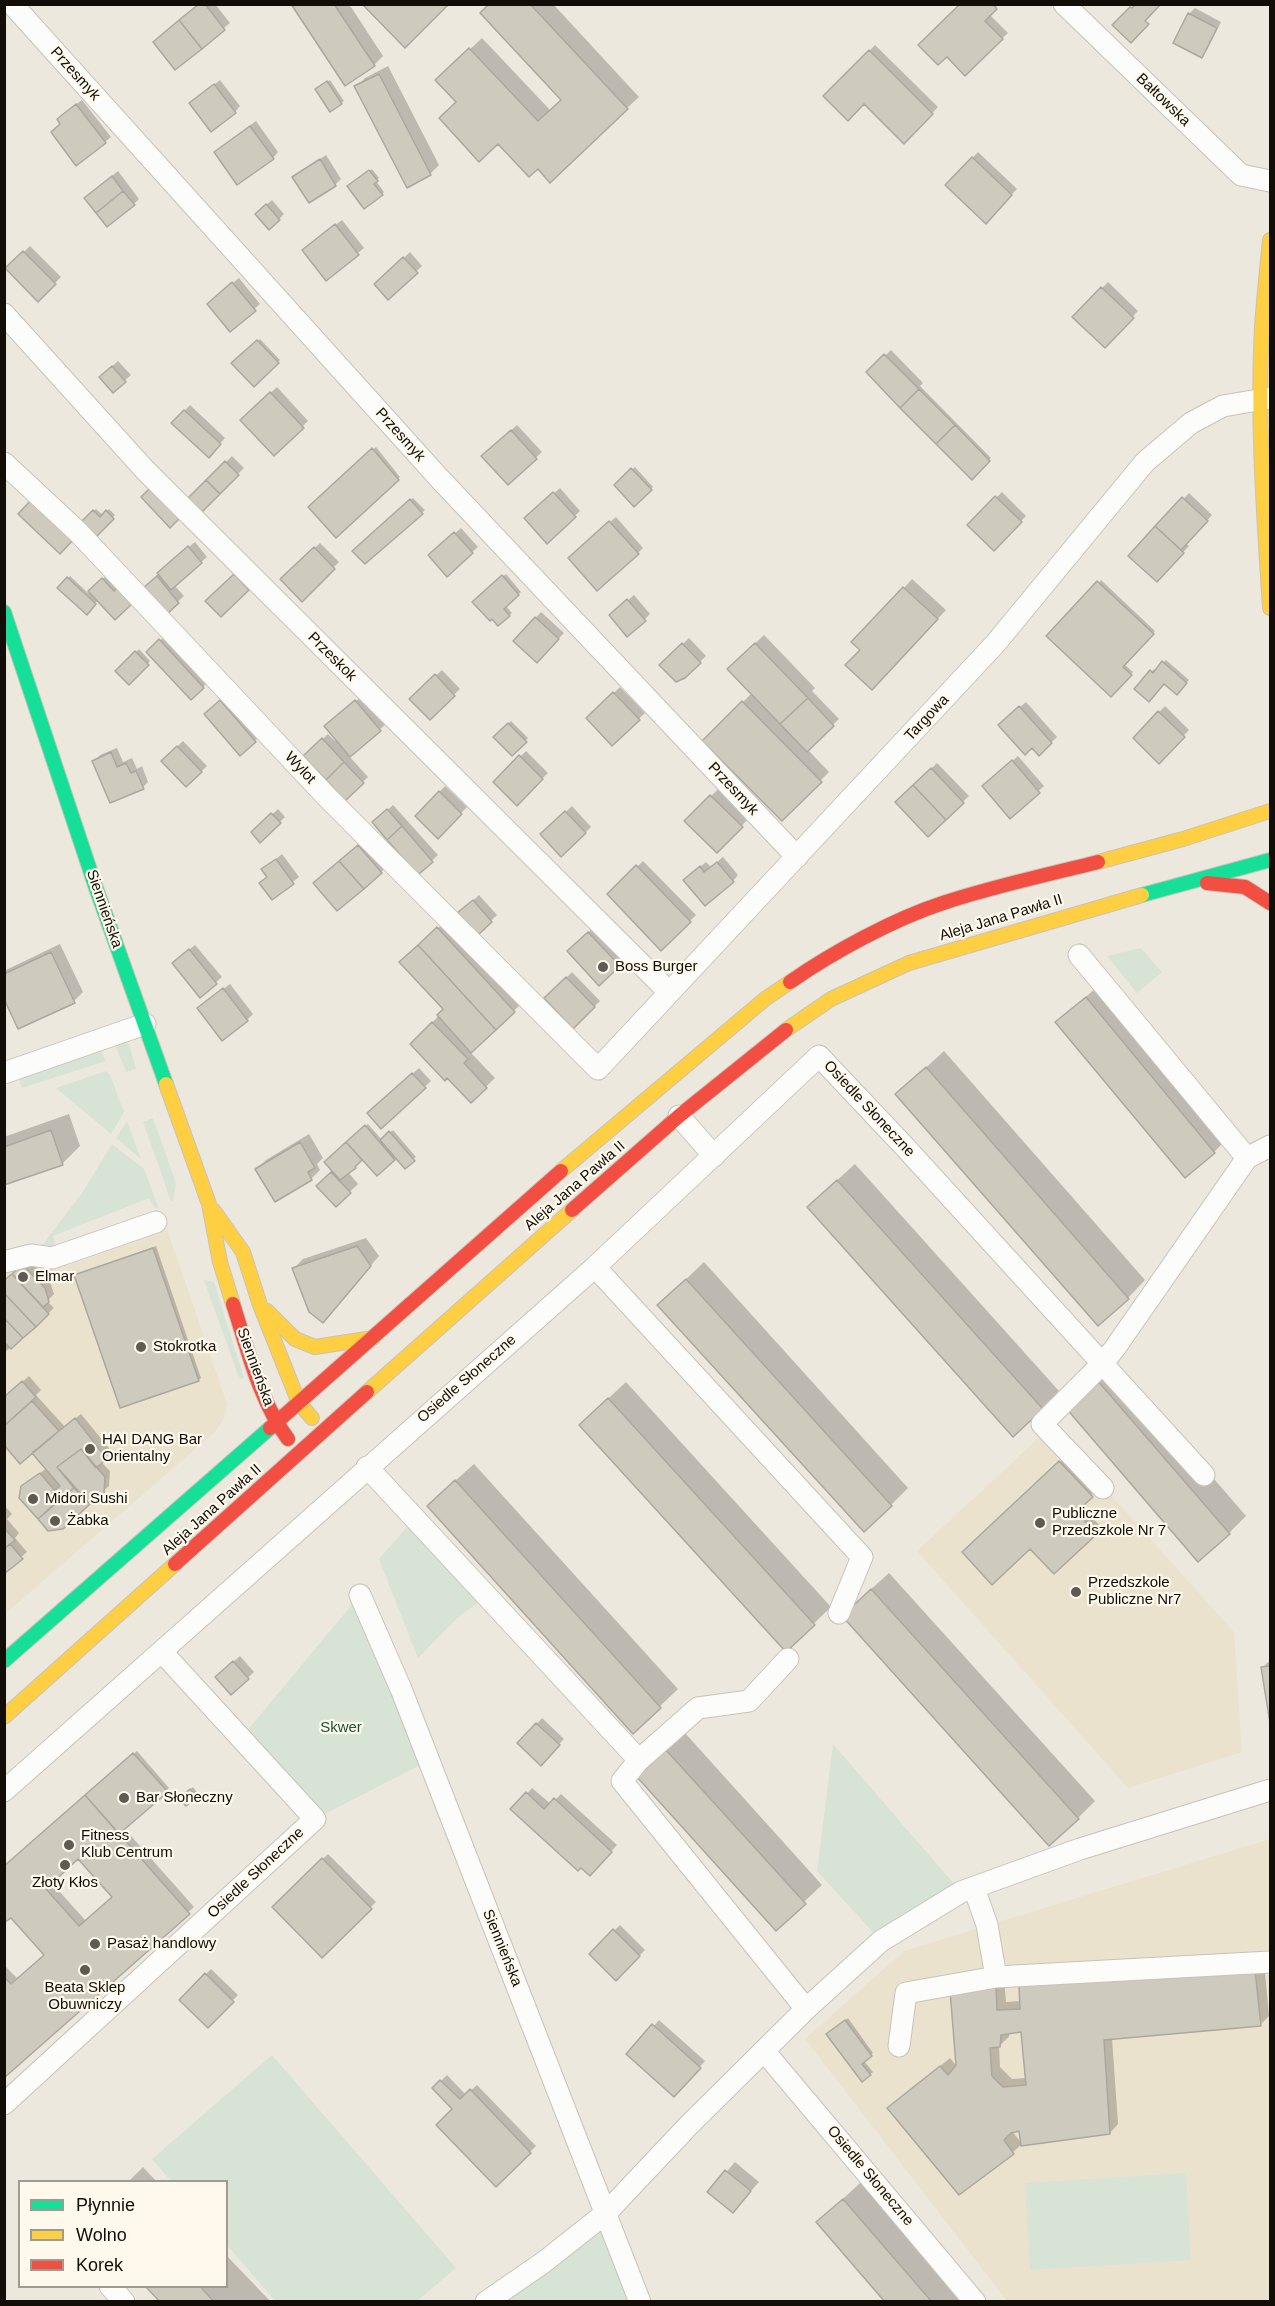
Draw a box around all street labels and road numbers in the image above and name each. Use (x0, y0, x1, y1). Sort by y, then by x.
street label: Przesmyk (46, 44, 104, 104)
street label: Bałtowska (1132, 70, 1194, 130)
street label: Przesmyk (371, 405, 429, 465)
street label: Przeskok (304, 629, 360, 685)
street label: Targowa (901, 691, 953, 745)
street label: Wylot (281, 748, 319, 788)
street label: Przesmyk (704, 759, 762, 819)
street label: Siennieńska (82, 867, 126, 951)
street label: Aleja Jana Pawła II (937, 891, 1065, 945)
street label: Osiedle Słoneczne (820, 1057, 918, 1161)
street label: Aleja Jana Pawła II (521, 1137, 629, 1235)
street label: Siennieńska (233, 1326, 277, 1408)
street label: Osiedle Słoneczne (414, 1331, 520, 1427)
street label: Aleja Jana Pawła II (159, 1461, 265, 1559)
street label: Osiedle Słoneczne (204, 1824, 308, 1922)
street label: Siennieńska (478, 1907, 526, 1989)
street label: Osiedle Słoneczne (823, 2122, 917, 2230)

